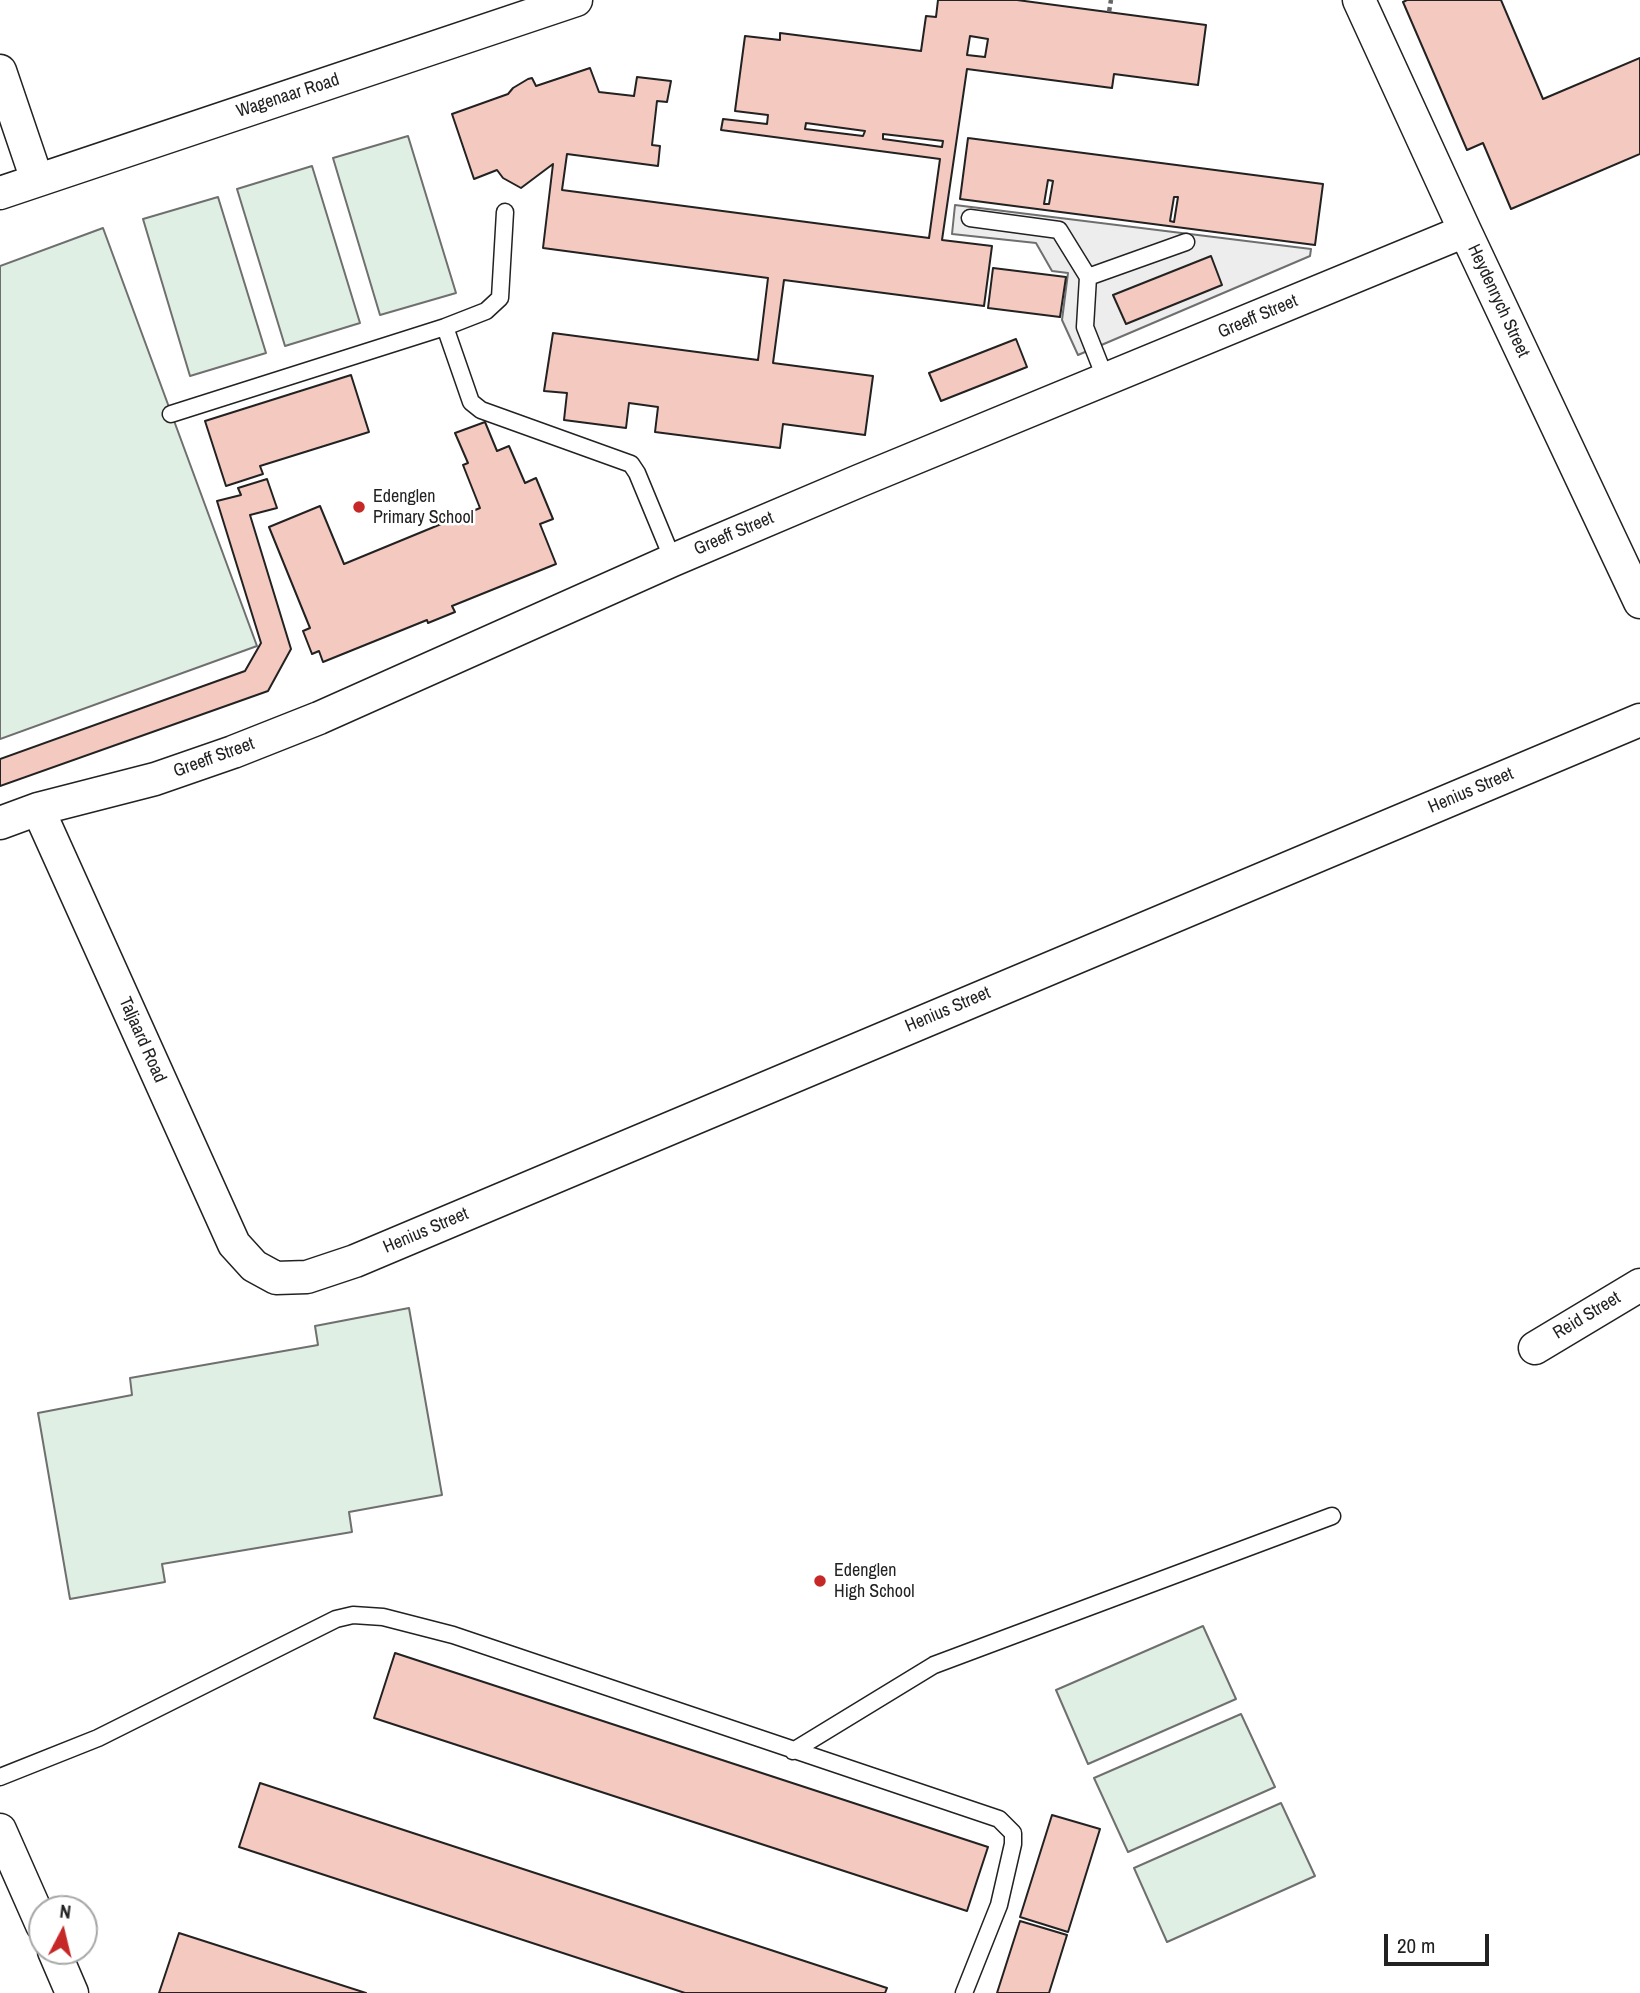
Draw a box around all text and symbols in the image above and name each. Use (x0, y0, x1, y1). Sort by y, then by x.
street label: Wagenaar Road (234, 69, 342, 123)
street label: Heydenrych Street (1462, 241, 1534, 361)
street label: Greeff Street (1215, 291, 1301, 343)
place label: Edenglen Primary School (373, 486, 474, 528)
marker: Edenglen Primary School (351, 499, 367, 515)
street label: Greeff Street (691, 508, 777, 560)
street label: Greeff Street (171, 733, 257, 783)
street label: Henius Street (1425, 763, 1517, 819)
street label: Henius Street (902, 982, 994, 1038)
street label: Taljaard Road (114, 994, 170, 1086)
street label: Henius Street (380, 1203, 472, 1259)
street label: Reid Street (1549, 1288, 1625, 1344)
place label: Edenglen High School (834, 1560, 914, 1602)
marker: Edenglen High School (812, 1573, 828, 1589)
north arrow (28, 1895, 98, 1965)
text: N (58, 1898, 72, 1925)
scale bar (1388, 1920, 1493, 1964)
text: 20 m (1397, 1931, 1435, 1960)

